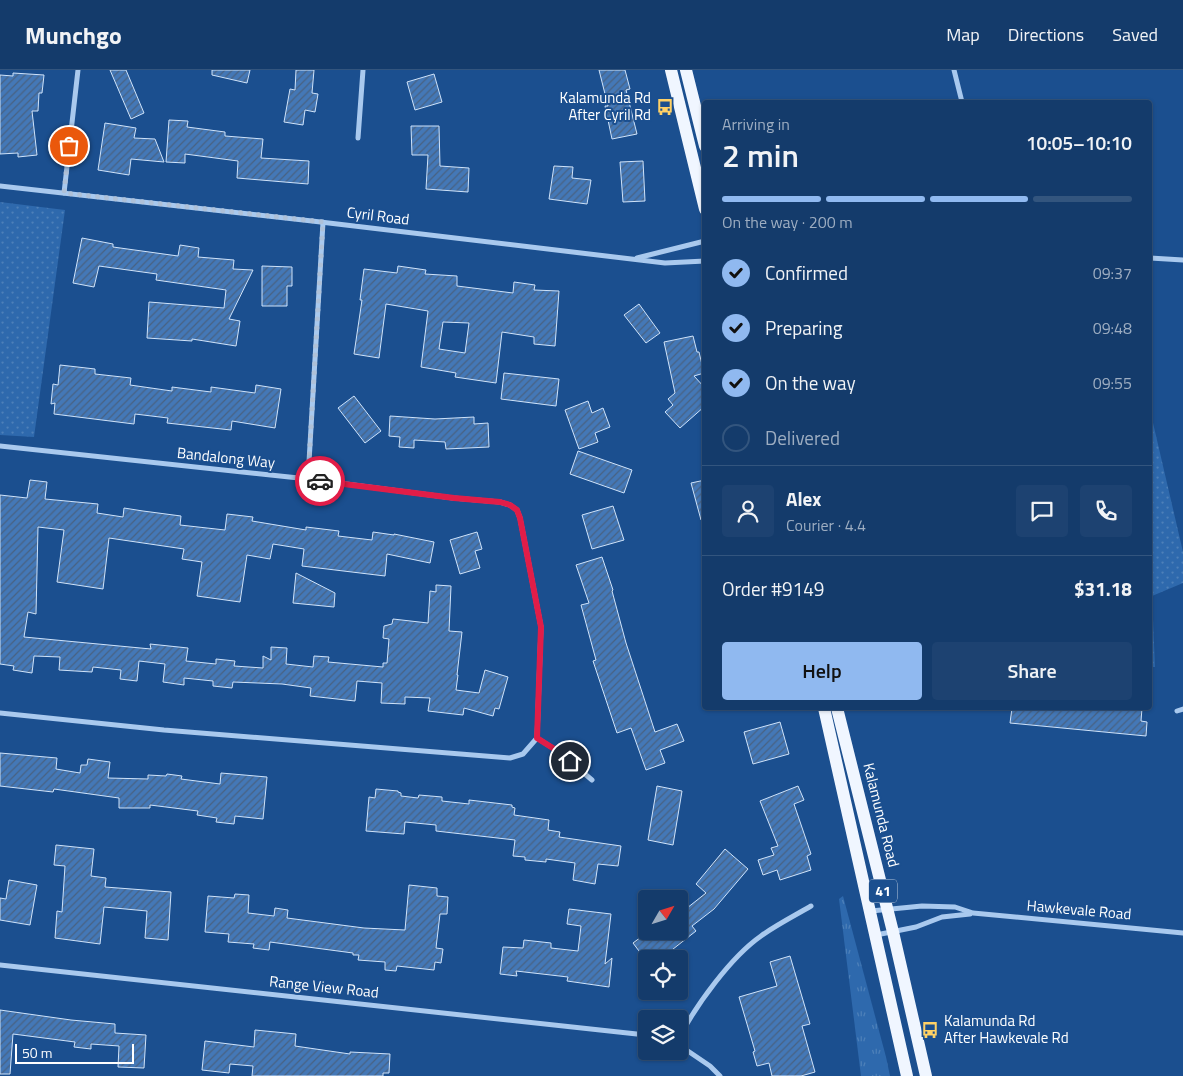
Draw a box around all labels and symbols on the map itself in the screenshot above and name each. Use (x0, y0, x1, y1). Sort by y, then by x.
place label: Kalamunda Rd After Cyril Rd (560, 86, 651, 126)
bus stop icon: Kalamunda Rd After Cyril Rd (655, 97, 675, 117)
pin (48, 125, 90, 167)
street label: Cyril Road (345, 200, 411, 231)
street label: Bandalong Way (176, 441, 276, 474)
courier (295, 456, 345, 506)
pin (549, 740, 591, 782)
street label: Kalamunda Road (857, 760, 906, 869)
road number: 41 (869, 879, 897, 902)
north arrow (638, 890, 688, 940)
street label: Hawkevale Road (1026, 893, 1132, 926)
street label: Range View Road (268, 969, 380, 1004)
place label: Kalamunda Rd After Hawkevale Rd (944, 1009, 1069, 1049)
bus stop icon: Kalamunda Rd After Hawkevale Rd (920, 1020, 940, 1040)
scale bar (15, 1041, 134, 1064)

